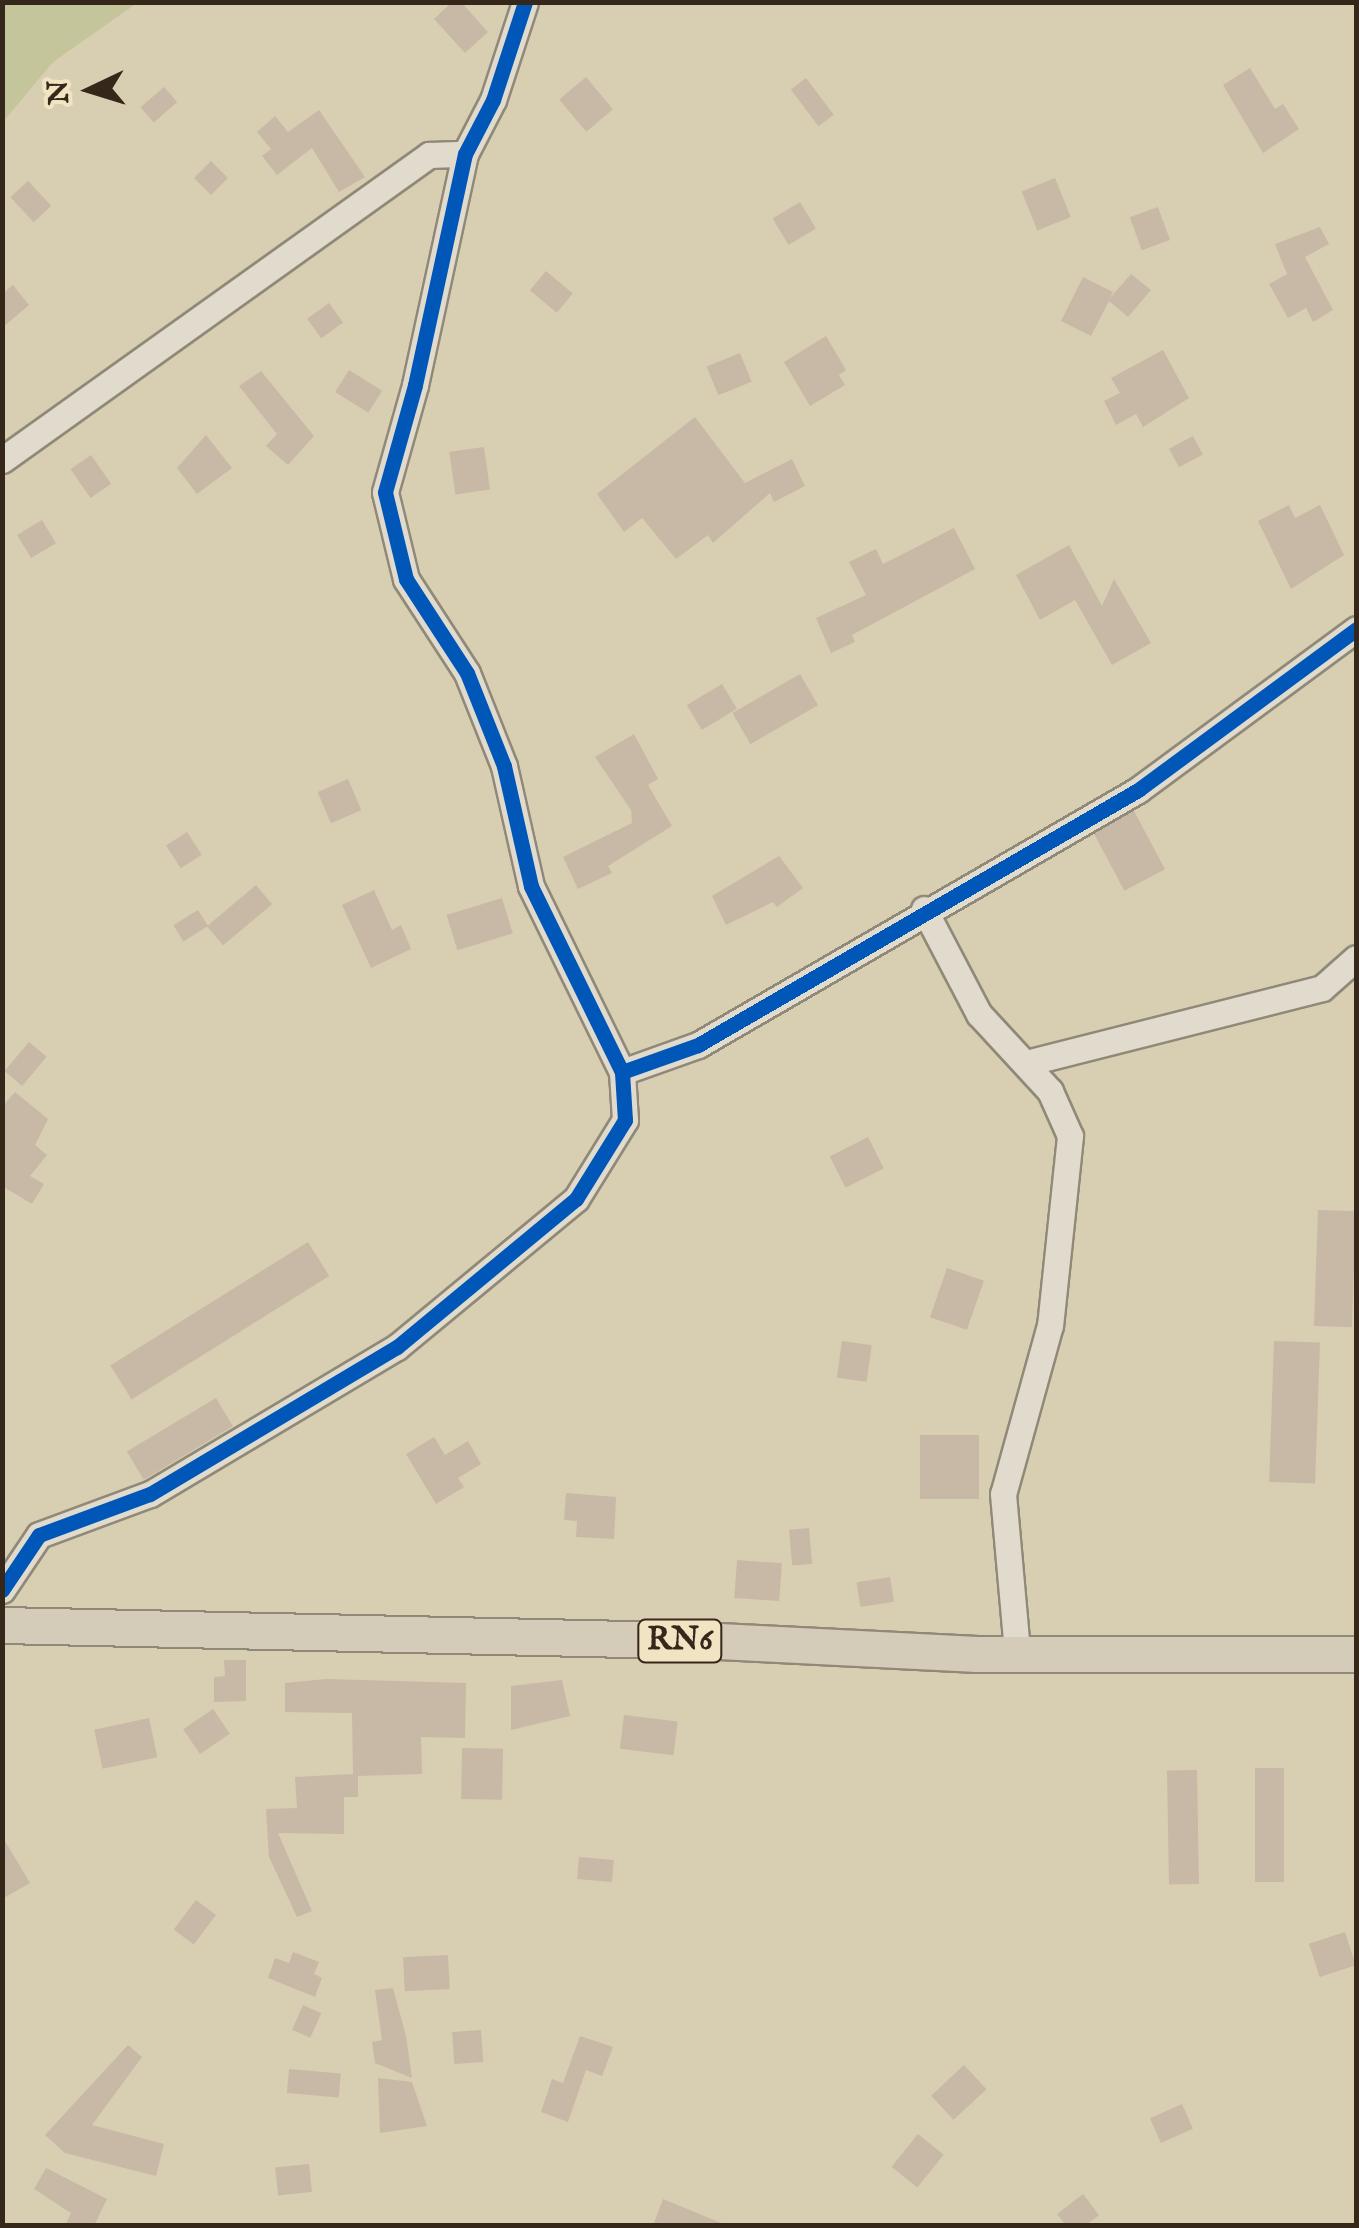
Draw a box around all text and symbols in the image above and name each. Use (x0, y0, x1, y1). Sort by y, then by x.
north arrow (40, 40, 140, 140)
text: N (41, 79, 78, 105)
road number: RN6 (635, 1614, 725, 1668)

